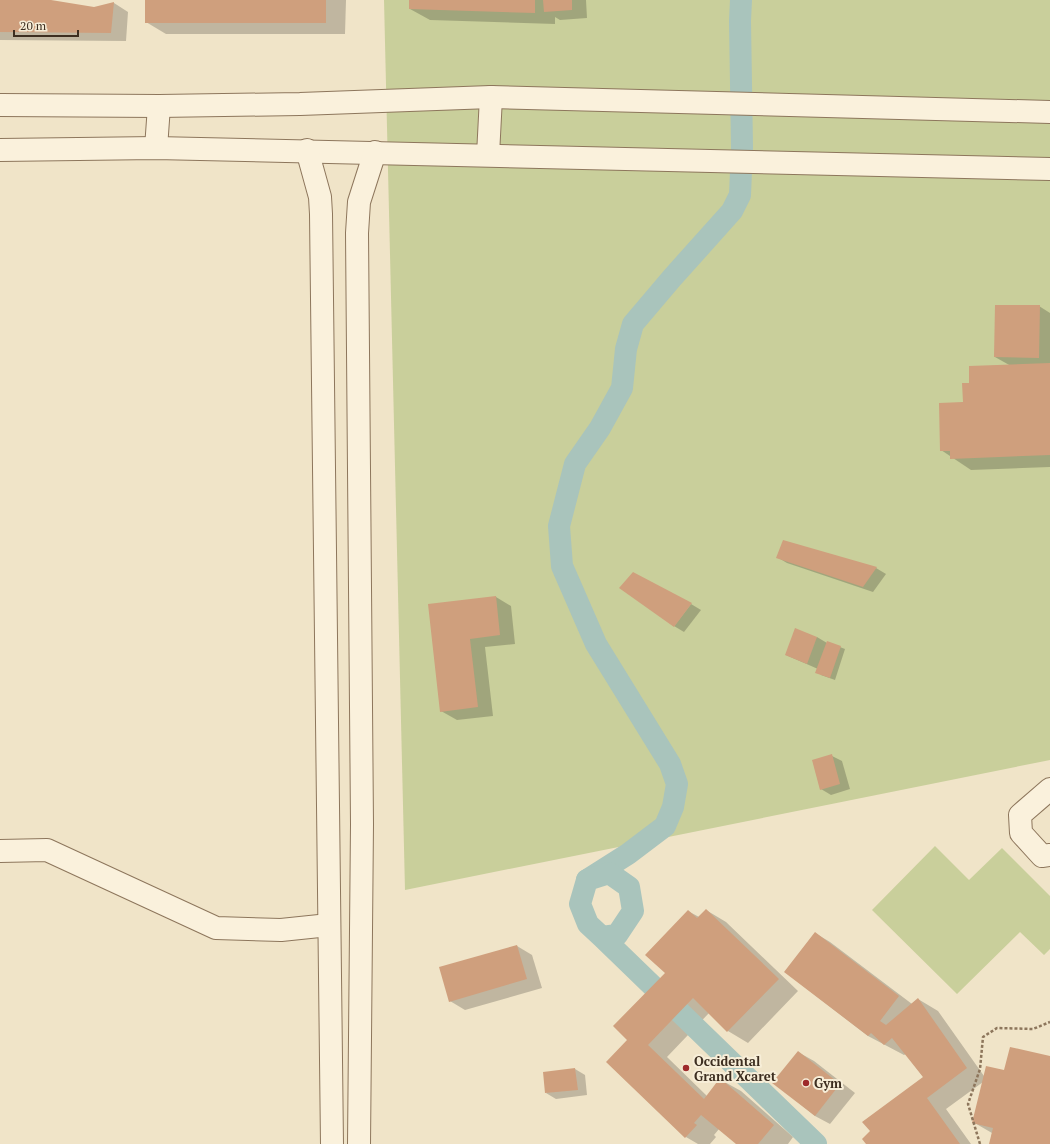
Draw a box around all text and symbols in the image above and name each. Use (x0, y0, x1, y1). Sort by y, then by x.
scale bar (14, 12, 78, 38)
text: 20 m (20, 18, 47, 33)
place label: Occidental Grand Xcaret (694, 1052, 777, 1085)
marker: Occidental Grand Xcaret (681, 1063, 691, 1073)
place label: Gym (814, 1074, 842, 1092)
marker: Gym (801, 1078, 811, 1088)

